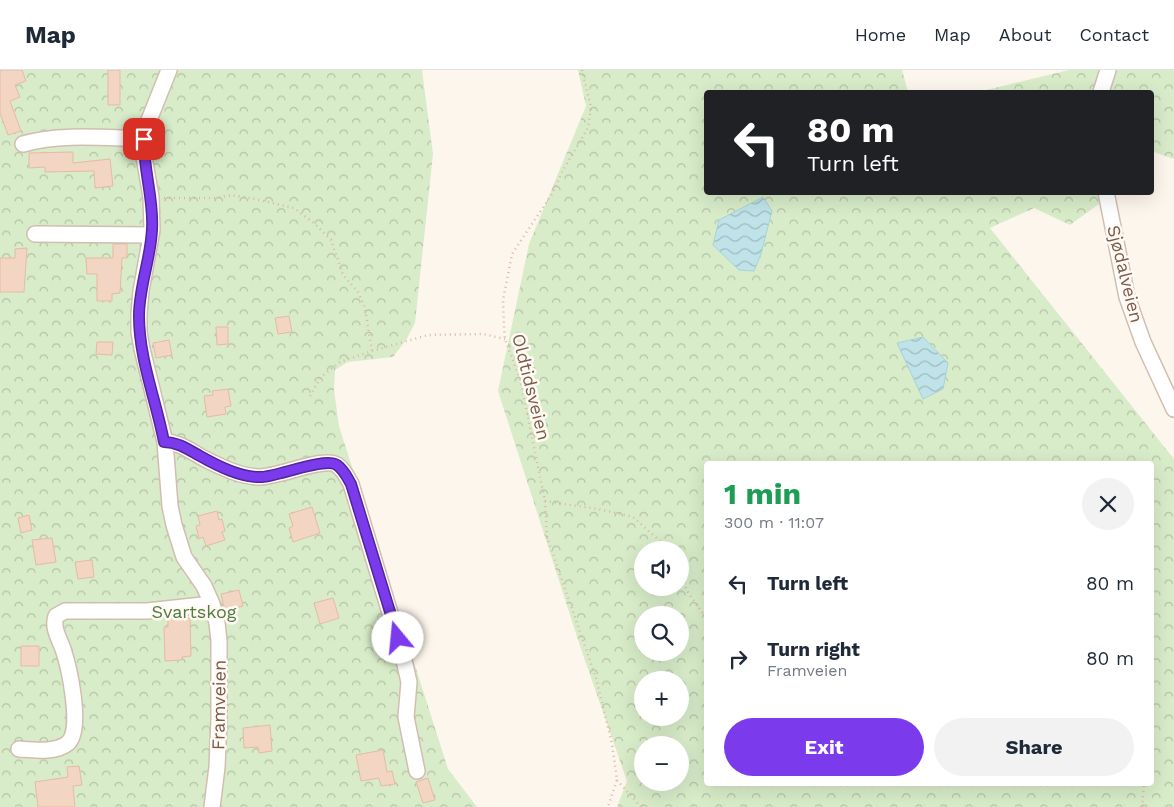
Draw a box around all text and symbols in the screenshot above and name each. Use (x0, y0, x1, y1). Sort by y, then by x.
text: Map (25, 21, 76, 49)
text: Home (855, 24, 906, 45)
text: Map (934, 24, 971, 45)
text: About (999, 24, 1051, 45)
text: Contact (1079, 24, 1149, 45)
text: 80 m (807, 109, 894, 151)
icon: left (724, 110, 789, 175)
pin (123, 118, 165, 160)
icon: arrive (130, 125, 158, 153)
text: Turn left (807, 151, 899, 176)
street label: Sjødalveien (1103, 223, 1148, 325)
street label: Oldtidsveien (508, 331, 555, 442)
text: 1 min (724, 476, 801, 511)
button: close (1082, 478, 1134, 530)
text: 300 m · 11:07 (724, 513, 824, 532)
map controls (634, 541, 689, 791)
button: sound (634, 541, 689, 596)
icon: left (724, 570, 752, 598)
text: Turn left (767, 572, 848, 595)
text: 80 m (1086, 572, 1134, 595)
park label: Svartskog (152, 601, 237, 622)
button: search (634, 606, 689, 661)
position arrow (371, 611, 423, 663)
text: Turn right (767, 638, 860, 661)
icon: right (724, 645, 752, 673)
text: 80 m (1086, 647, 1134, 670)
street label: Framveien (207, 660, 230, 750)
text: Framveien (767, 661, 847, 680)
button: + (634, 671, 689, 726)
button: Exit (724, 718, 924, 776)
button: Share (934, 718, 1134, 776)
button: − (634, 736, 689, 791)

